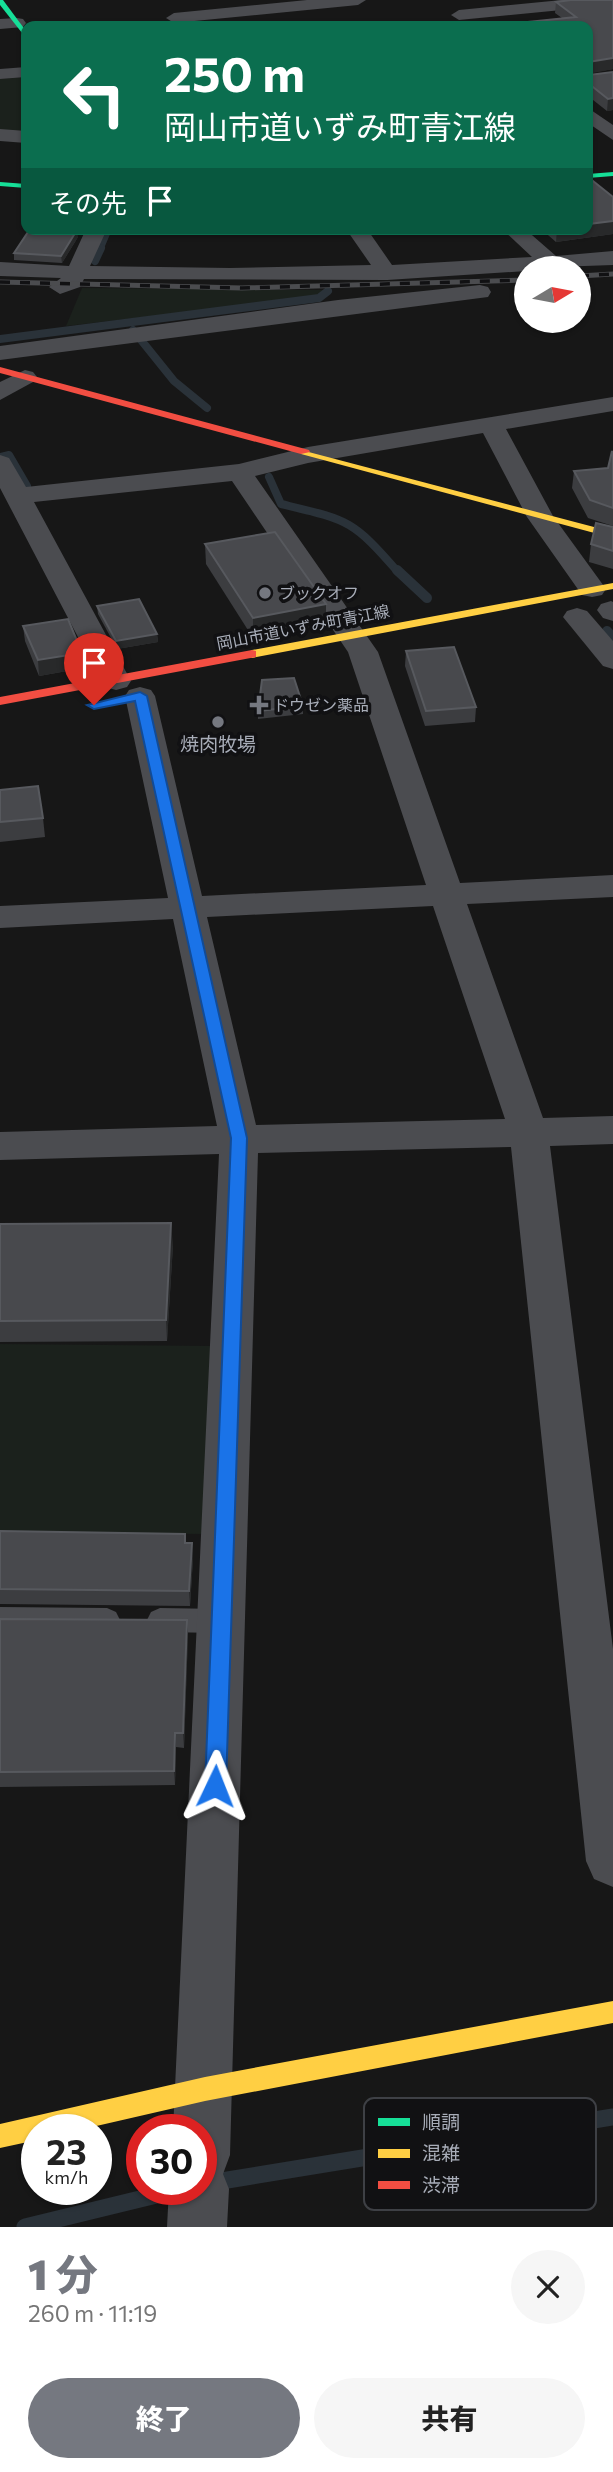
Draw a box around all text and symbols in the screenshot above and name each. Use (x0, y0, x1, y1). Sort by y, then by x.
text: 250 m (164, 42, 305, 102)
icon: left (49, 49, 140, 140)
text: 岡山市道いずみ町青江線 (164, 106, 516, 146)
icon: arrive (141, 182, 179, 220)
text: その先 (49, 187, 127, 218)
north arrow (514, 256, 592, 332)
map controls (514, 256, 591, 333)
place label: ブックオフ (279, 583, 359, 602)
marker: ブックオフ (257, 585, 273, 601)
street label: 岡山市道いずみ町青江線 (215, 600, 391, 653)
pin (64, 633, 124, 705)
icon: arrive (75, 644, 113, 682)
place label: ドウゼン薬品 (273, 695, 369, 714)
marker: ドウゼン薬品 (251, 697, 267, 713)
marker: 焼肉牧場 (210, 714, 226, 730)
place label: 焼肉牧場 (180, 732, 256, 755)
position arrow (178, 1749, 252, 1823)
legend (364, 2098, 596, 2210)
text: 順調 (422, 2110, 460, 2133)
speed limit sign: 30 (126, 2114, 217, 2205)
text: 23 (46, 2129, 87, 2172)
text: 混雑 (422, 2141, 460, 2164)
text: km/h (45, 2166, 88, 2188)
text: 渋滞 (422, 2173, 460, 2196)
text: 1 分 (28, 2247, 98, 2299)
button: close (511, 2250, 585, 2324)
text: 260 m · 11:19 (28, 2299, 157, 2327)
button: 終了 (28, 2378, 300, 2458)
button: 共有 (314, 2378, 585, 2458)

